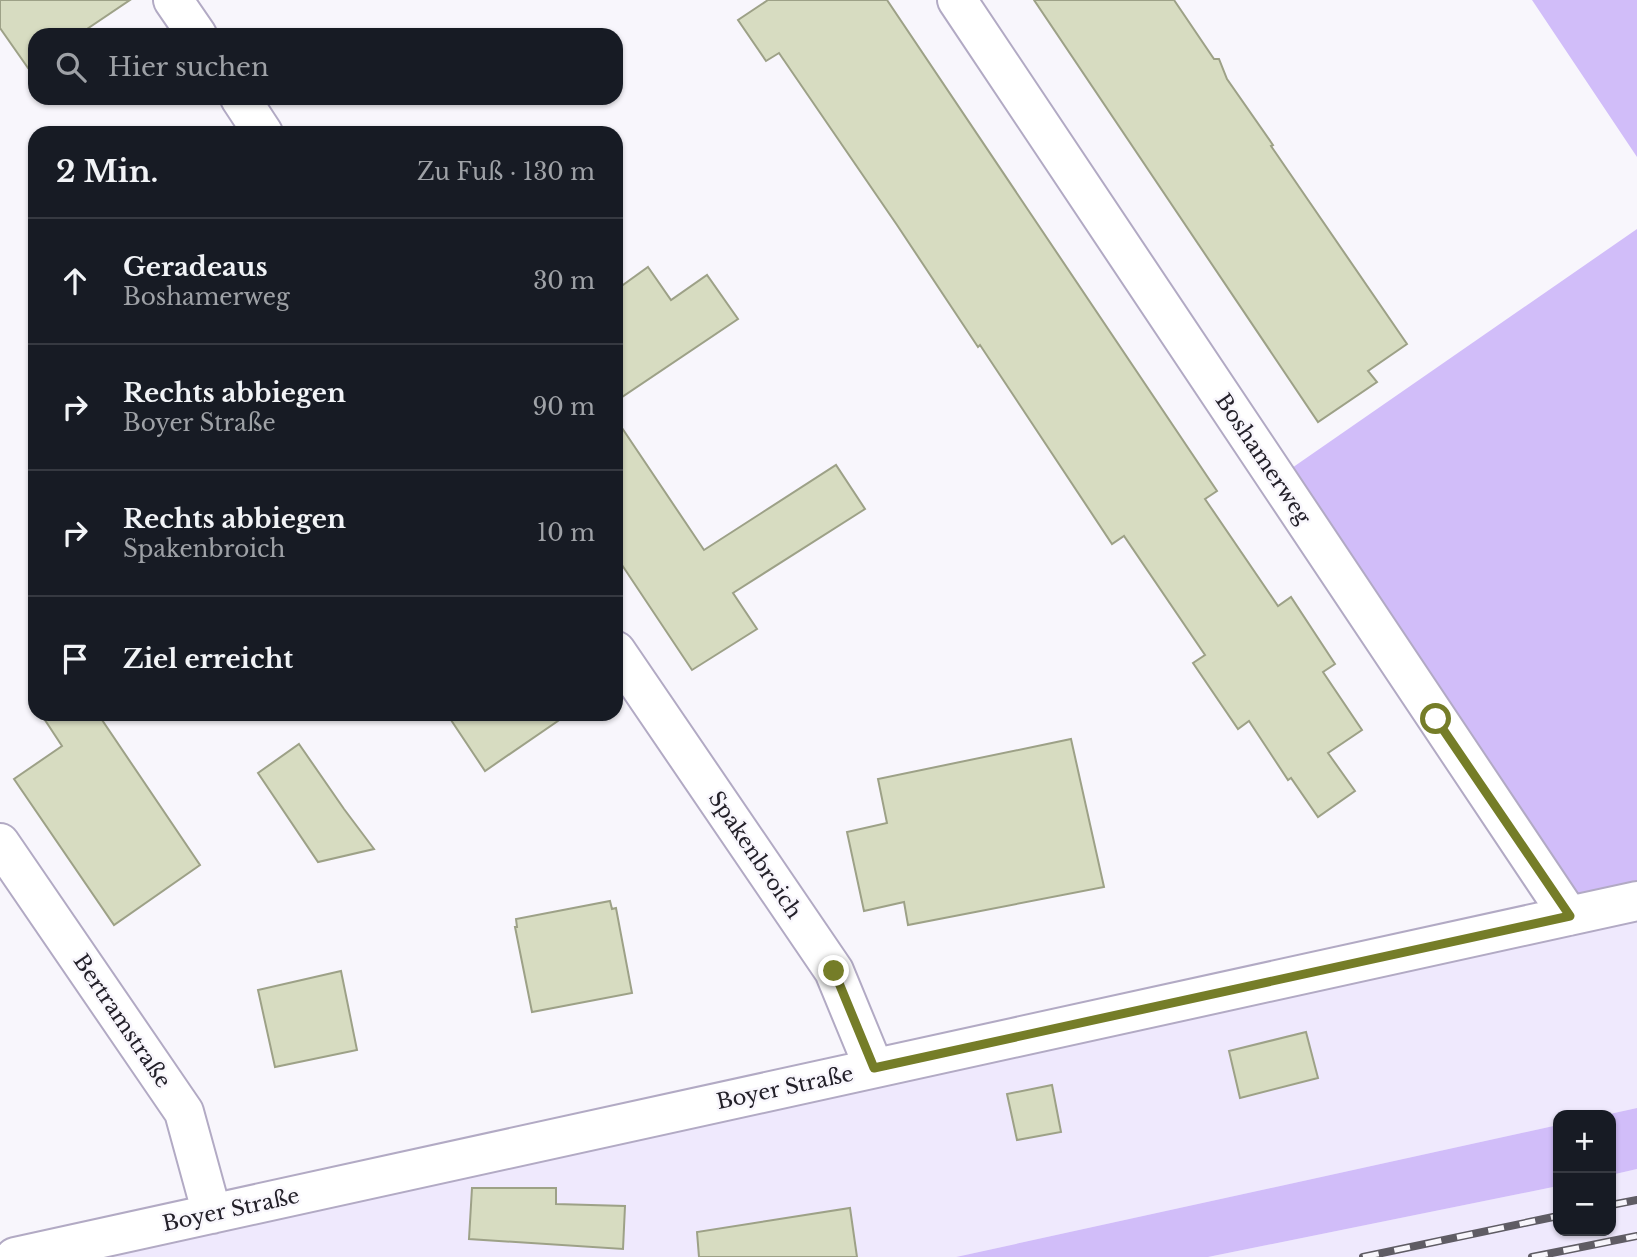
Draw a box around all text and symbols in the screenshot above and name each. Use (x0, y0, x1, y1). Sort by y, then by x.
search box (28, 28, 623, 105)
icon: search (52, 48, 90, 86)
text: Hier suchen (108, 51, 269, 83)
text: 2 Min. (56, 153, 158, 190)
text: Zu Fuß · 130 m (417, 158, 595, 186)
text: Geradeaus (123, 251, 268, 283)
icon: ahead (56, 262, 94, 300)
text: 30 m (533, 267, 595, 295)
text: Boshamerweg (123, 283, 290, 311)
text: Rechts abbiegen (123, 377, 346, 409)
icon: right (56, 388, 94, 426)
street label: Boshamerweg (1210, 389, 1317, 530)
text: 90 m (533, 393, 595, 421)
text: Boyer Straße (123, 409, 276, 437)
text: Rechts abbiegen (123, 503, 346, 535)
icon: right (56, 514, 94, 552)
text: 10 m (537, 519, 595, 547)
text: Spakenbroich (123, 535, 285, 563)
icon: arrive (56, 640, 94, 678)
text: Ziel erreicht (123, 643, 293, 675)
route start (1420, 703, 1451, 734)
street label: Spakenbroich (703, 786, 807, 924)
street label: Bertramstraße (68, 949, 176, 1093)
route end (818, 955, 849, 986)
street label: Boyer Straße (714, 1061, 856, 1115)
map controls (1553, 1110, 1616, 1236)
button: + (1553, 1110, 1616, 1173)
button: − (1553, 1173, 1616, 1236)
street label: Boyer Straße (160, 1183, 302, 1237)

